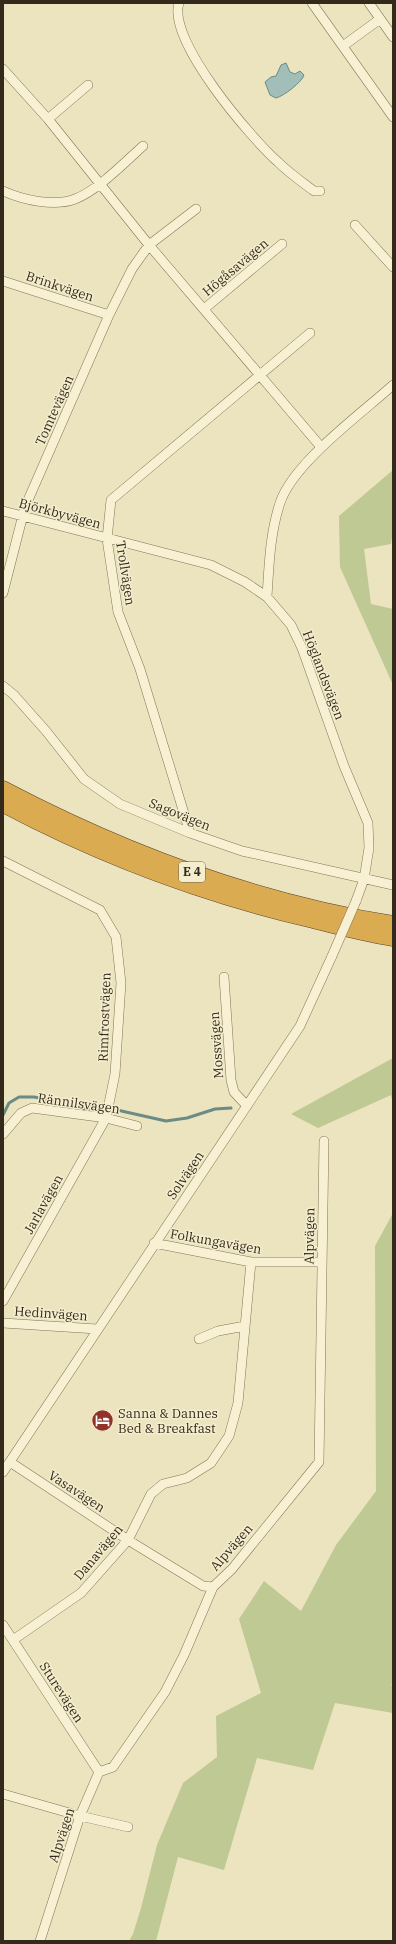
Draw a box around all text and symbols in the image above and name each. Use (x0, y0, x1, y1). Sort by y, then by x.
street label: Högåsavägen (199, 235, 272, 300)
street label: Brinkvägen (24, 267, 96, 305)
street label: Tomtevägen (31, 372, 78, 448)
street label: Björkbyvägen (17, 494, 103, 533)
street label: Trollvägen (112, 540, 139, 607)
street label: Höglandsvägen (299, 628, 348, 722)
street label: Sagovägen (147, 794, 213, 835)
road number: E 4 (179, 862, 205, 882)
street label: Rimfrostvägen (94, 972, 115, 1062)
street label: Mossvägen (206, 1011, 227, 1079)
street label: Rännilsvägen (37, 1089, 121, 1118)
street label: Solvägen (163, 1148, 208, 1203)
street label: Jarlavägen (20, 1171, 67, 1237)
street label: Alpvägen (301, 1208, 318, 1265)
street label: Folkungavägen (169, 1225, 263, 1258)
street label: Hedinvägen (14, 1302, 88, 1325)
place label: Sanna & Dannes Bed & Breakfast (118, 1405, 218, 1437)
hotel icon: Sanna & Dannes Bed & Breakfast (90, 1407, 116, 1433)
street label: Vasavägen (45, 1467, 108, 1516)
street label: Alpvägen (206, 1520, 256, 1574)
street label: Danavägen (70, 1521, 127, 1584)
street label: Sturevägen (36, 1659, 88, 1726)
street label: Alpvägen (45, 1806, 78, 1865)

